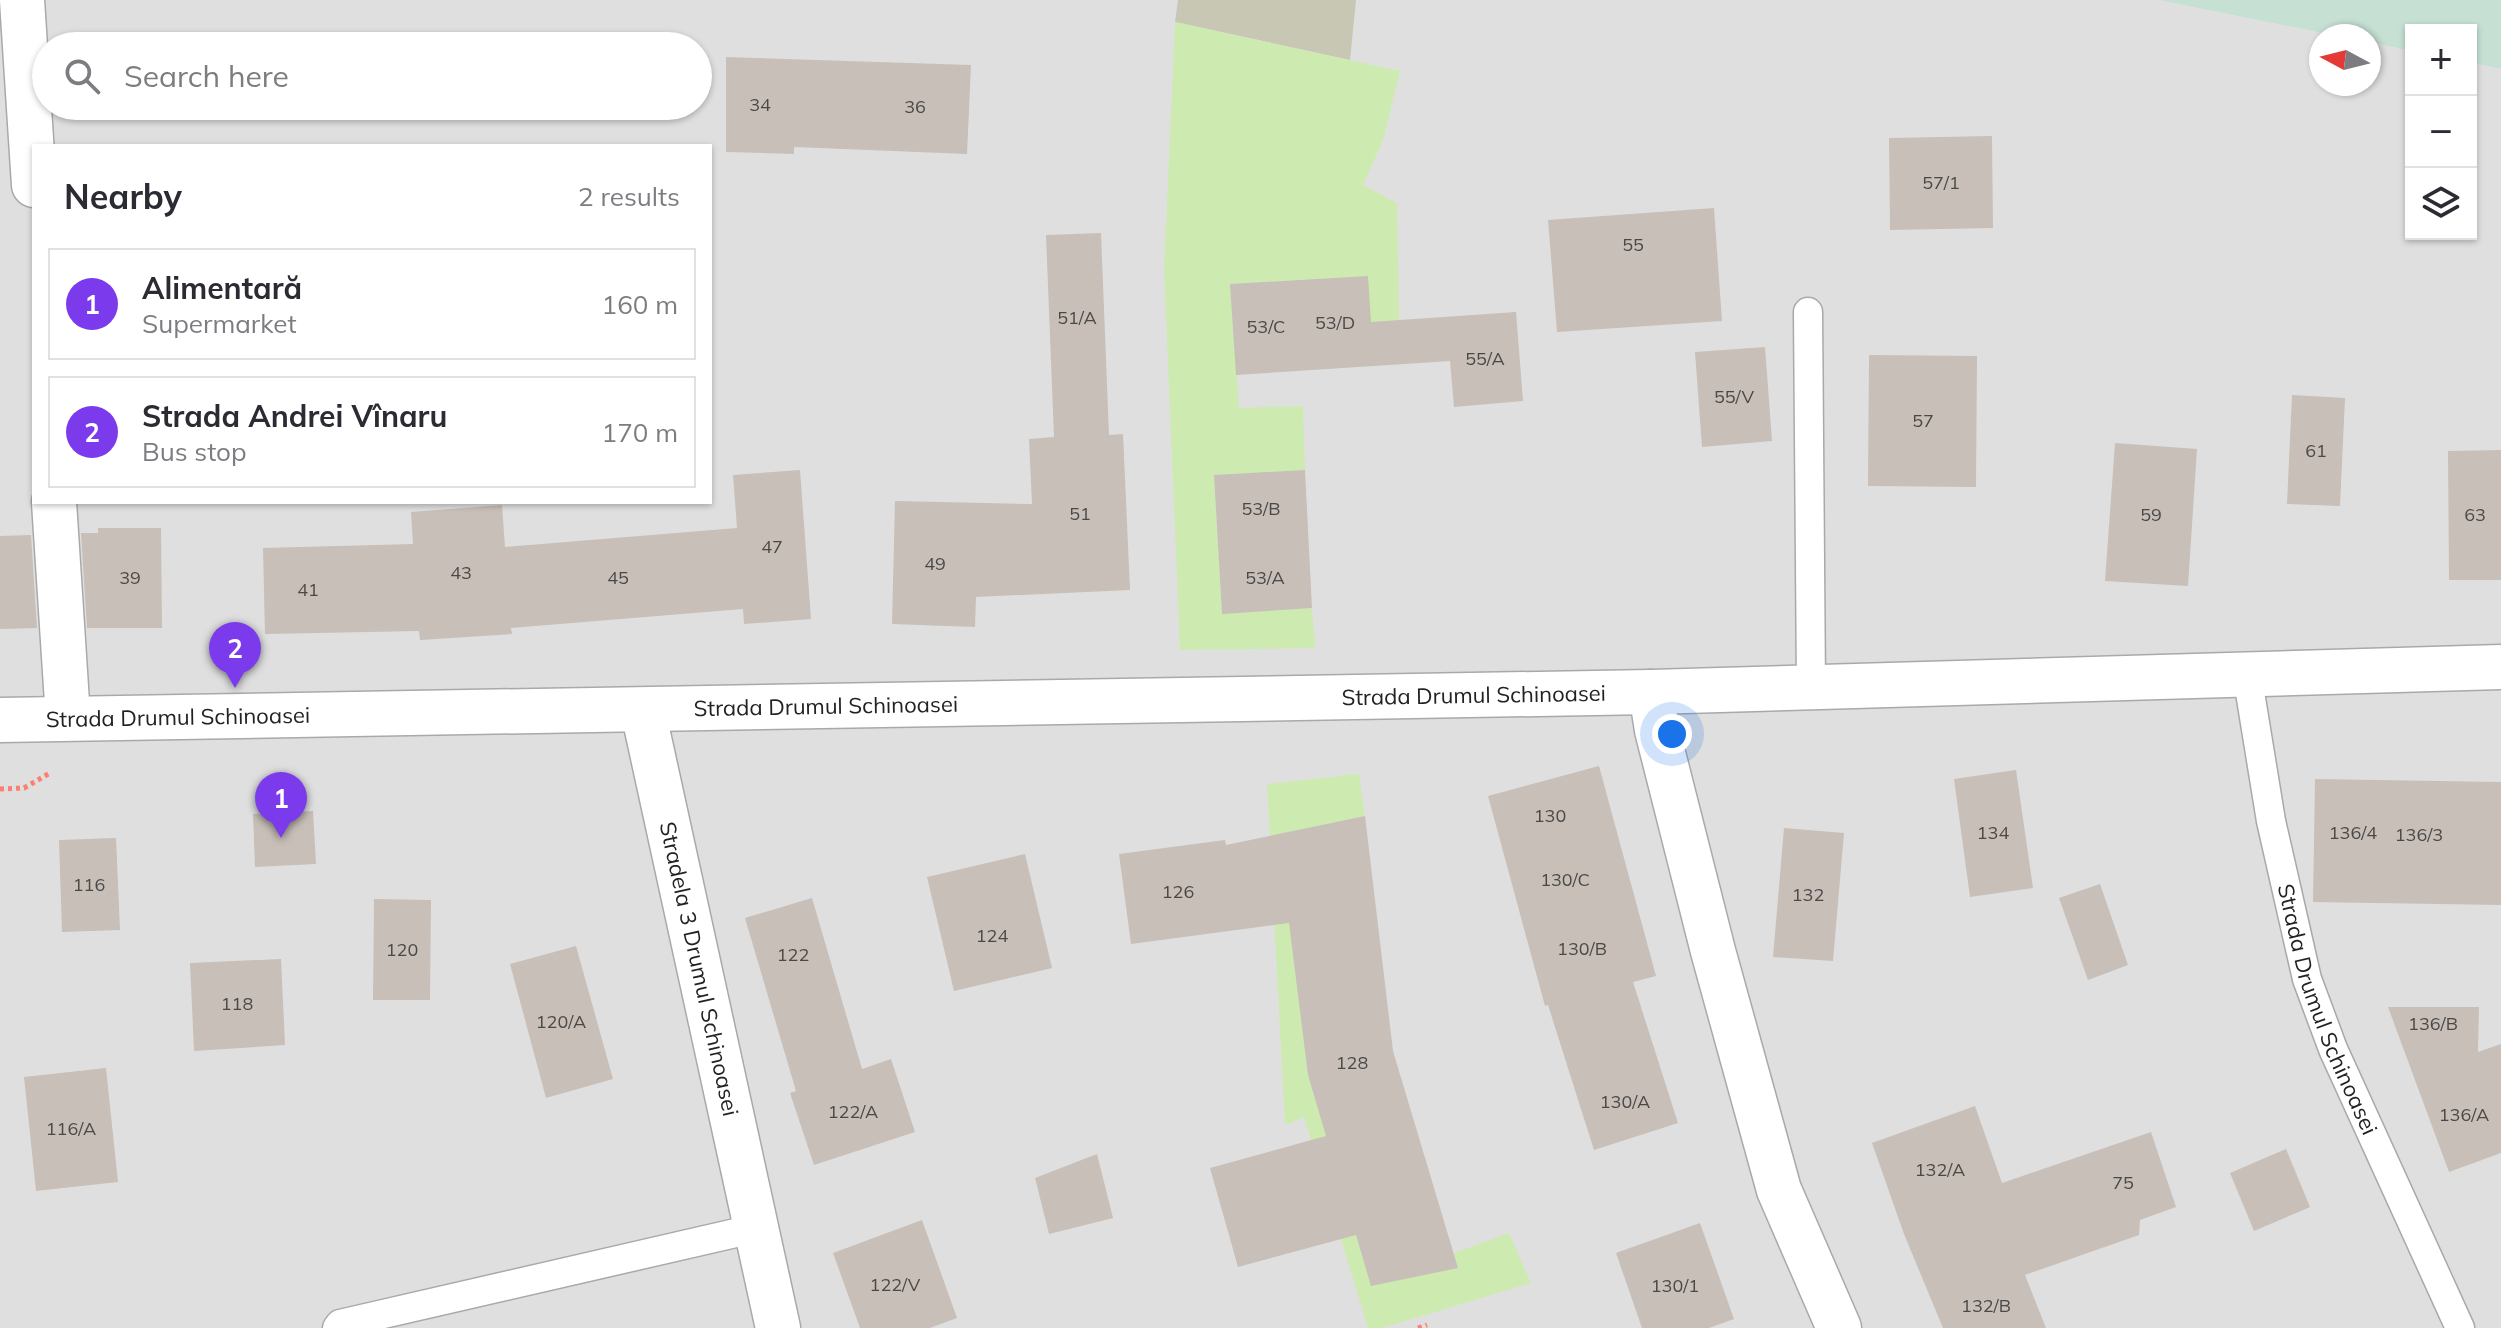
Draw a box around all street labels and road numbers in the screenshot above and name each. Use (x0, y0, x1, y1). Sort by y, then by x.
street label: Strada Drumul Schinoasei (1341, 679, 1606, 711)
street label: Strada Drumul Schinoasei (693, 690, 958, 722)
street label: Strada Drumul Schinoasei (46, 701, 310, 733)
street label: Stradela 3 Drumul Schinoasei (654, 819, 745, 1119)
street label: Strada Drumul Schinoasei (2272, 881, 2384, 1139)

